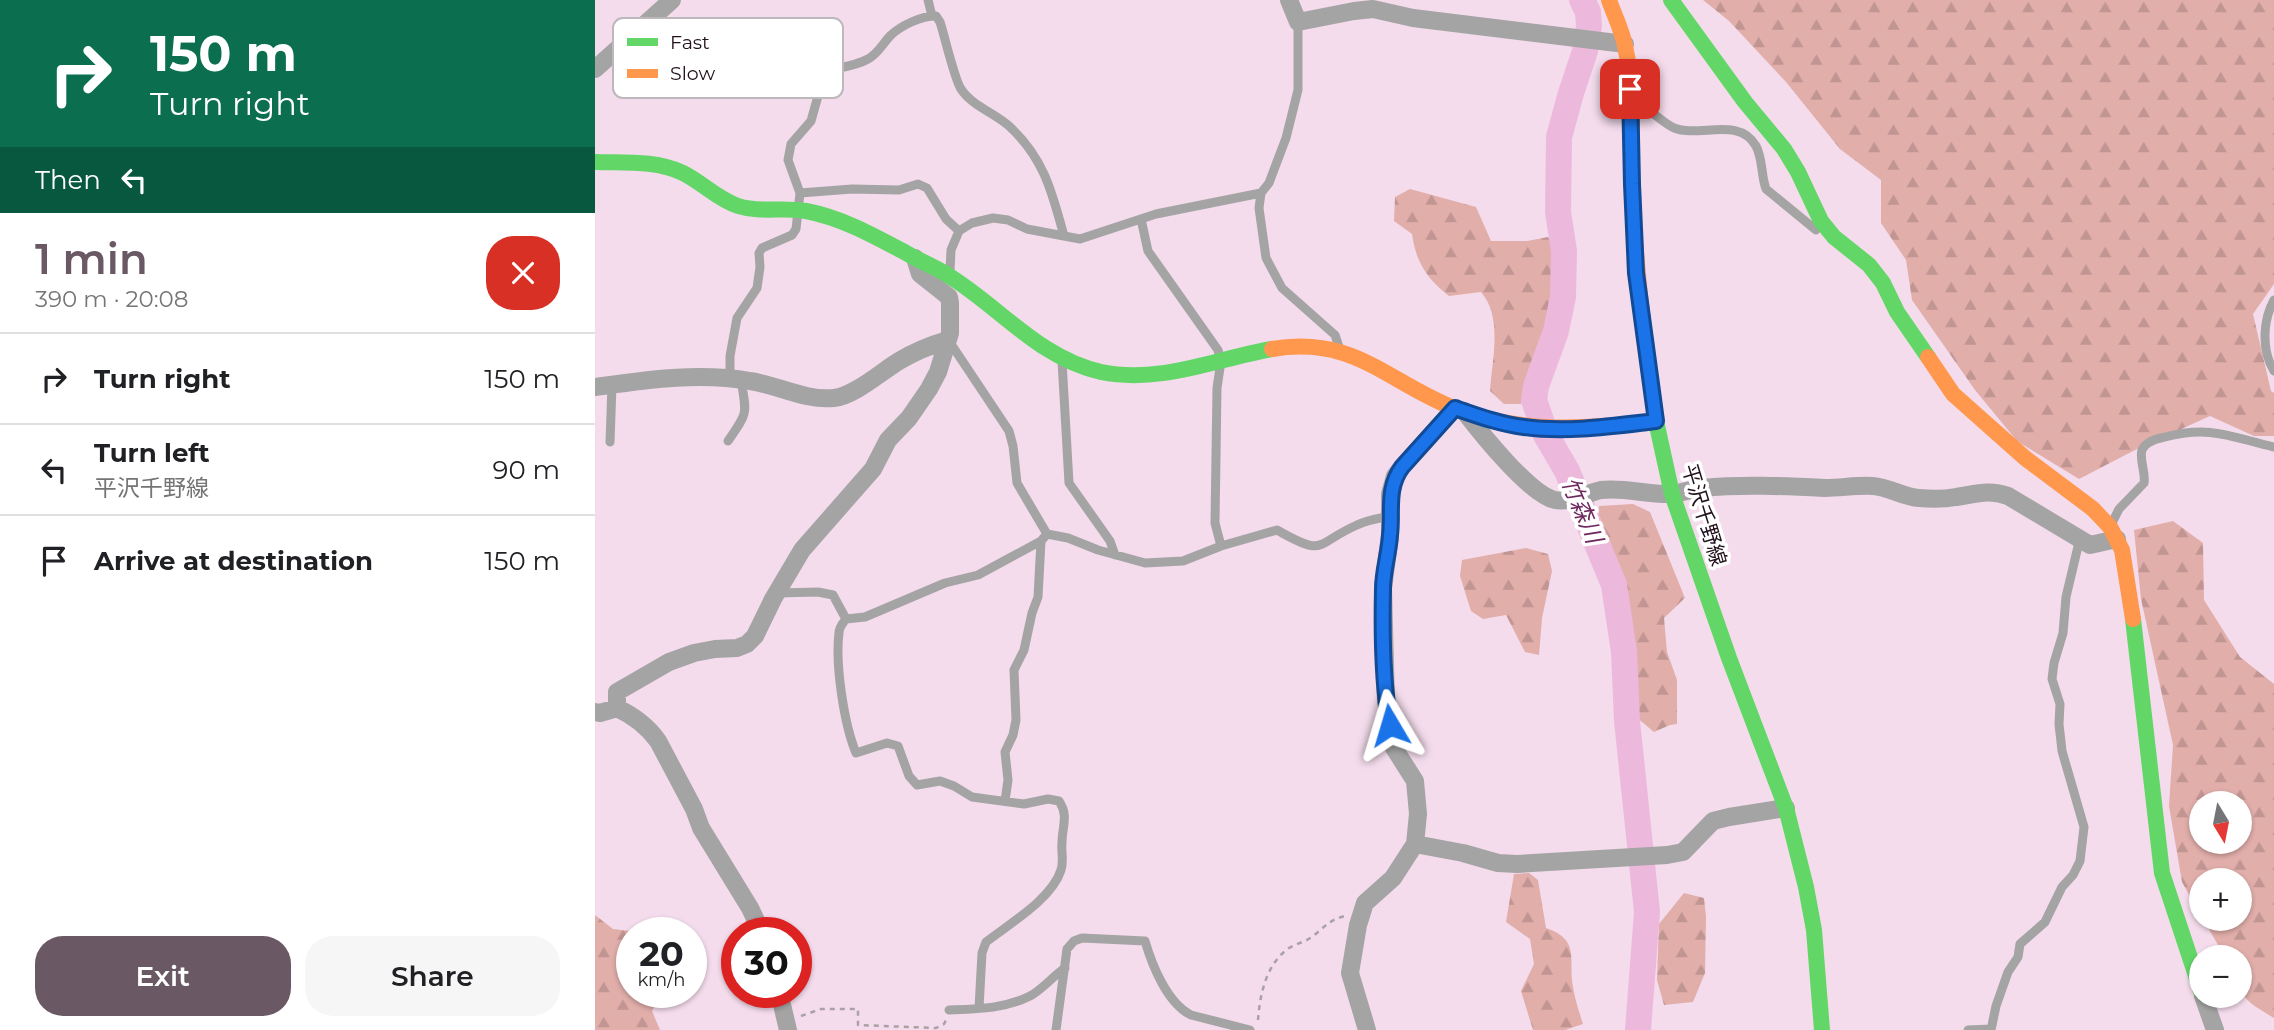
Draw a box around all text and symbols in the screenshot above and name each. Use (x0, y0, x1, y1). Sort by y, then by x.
legend (613, 18, 843, 98)
text: 150 m (150, 24, 297, 83)
icon: right (35, 28, 126, 119)
text: Fast (670, 31, 710, 54)
pin (1600, 59, 1660, 119)
text: Slow (670, 62, 715, 85)
icon: arrive (1611, 70, 1649, 108)
text: Turn right (150, 84, 310, 123)
icon: left (115, 161, 153, 199)
text: Then (35, 164, 101, 196)
text: 1 min (35, 233, 148, 285)
button: close (486, 236, 560, 310)
text: 390 m · 20:08 (35, 285, 189, 313)
icon: right (35, 360, 73, 398)
text: Turn right (94, 363, 230, 395)
text: 150 m (484, 363, 560, 395)
text: Turn left (94, 437, 210, 469)
icon: left (35, 451, 73, 489)
text: 90 m (493, 454, 560, 486)
street label: 平沢千野線 (1677, 461, 1732, 569)
water label: 竹森川 (1556, 473, 1610, 550)
text: 平沢千野線 (94, 474, 209, 502)
icon: arrive (35, 542, 73, 580)
text: Arrive at destination (94, 545, 373, 577)
text: 150 m (484, 545, 560, 577)
position arrow (1353, 688, 1427, 762)
north arrow (2189, 791, 2252, 854)
map controls (2189, 791, 2252, 1008)
button: + (2189, 868, 2252, 931)
speed limit sign: 30 (721, 917, 812, 1008)
text: 20 (639, 932, 684, 975)
button: Exit (35, 936, 291, 1016)
button: Share (305, 936, 560, 1016)
button: − (2189, 945, 2252, 1008)
text: km/h (637, 969, 686, 991)

